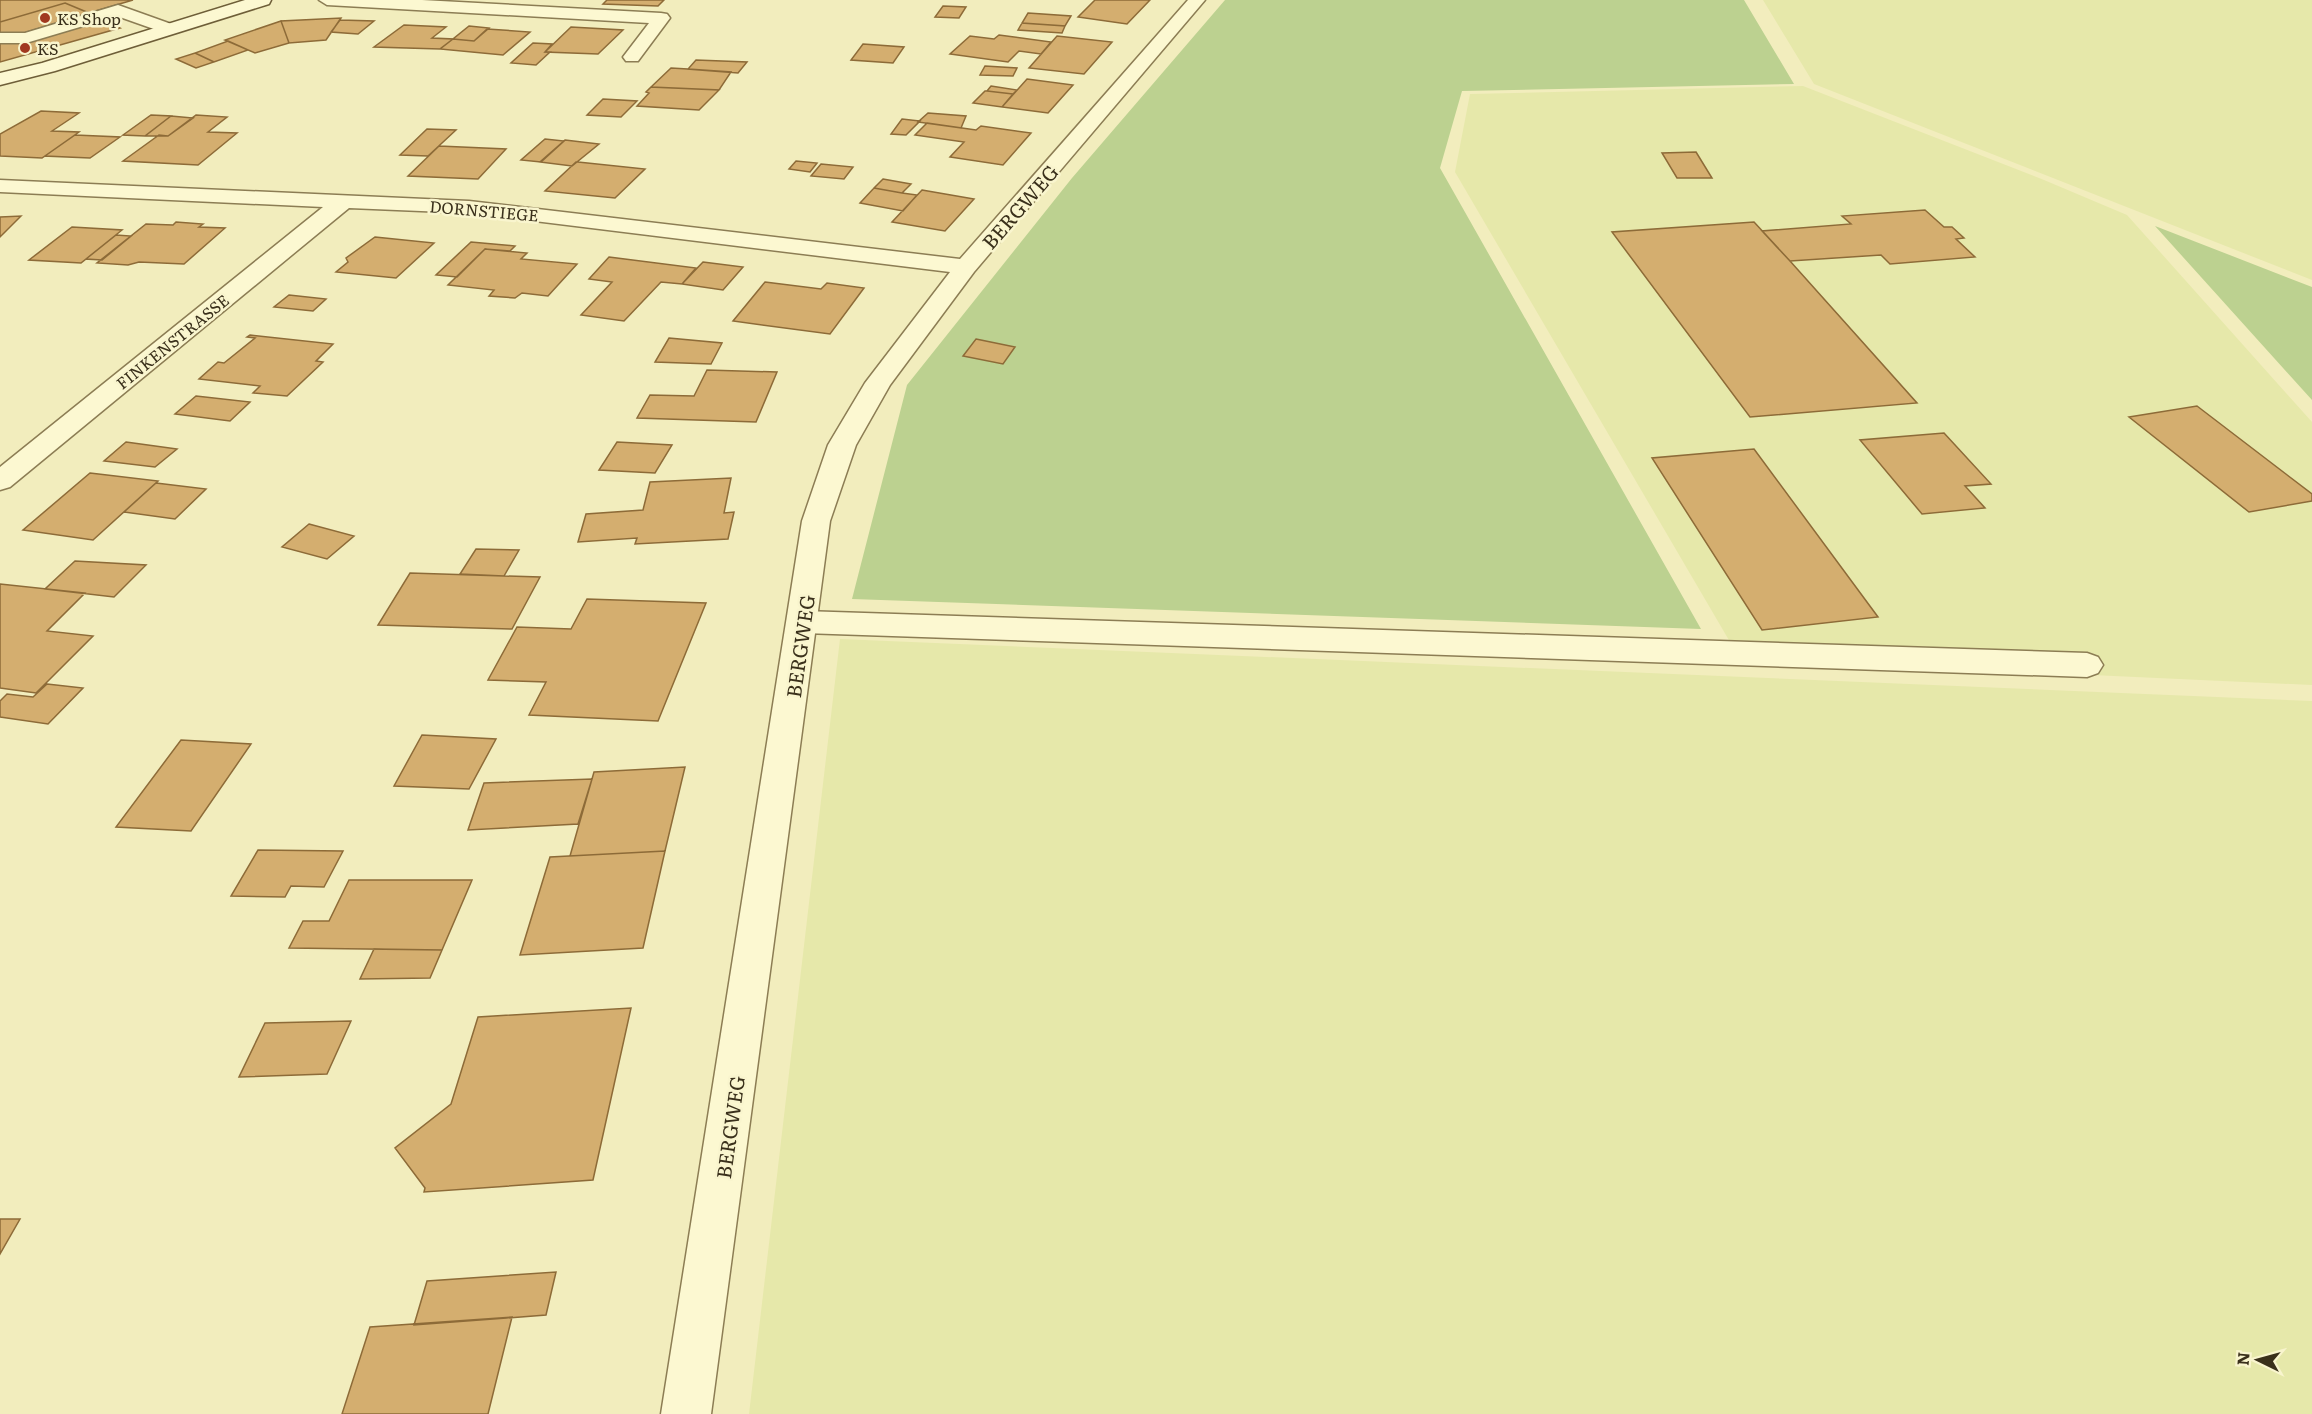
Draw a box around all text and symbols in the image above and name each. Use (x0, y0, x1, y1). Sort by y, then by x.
place label: KS Shop (57, 6, 121, 30)
marker: KS Shop (38, 11, 52, 25)
place label: KS (37, 36, 59, 60)
marker: KS (18, 41, 32, 55)
street label: BERGWEG (974, 157, 1064, 255)
street label: DORNSTIEGE (428, 193, 540, 227)
street label: FINKENSTRASSE (110, 288, 234, 394)
street label: BERGWEG (777, 592, 821, 700)
street label: BERGWEG (707, 1073, 751, 1181)
north arrow (2228, 1330, 2288, 1390)
text: N (2230, 1351, 2255, 1366)

